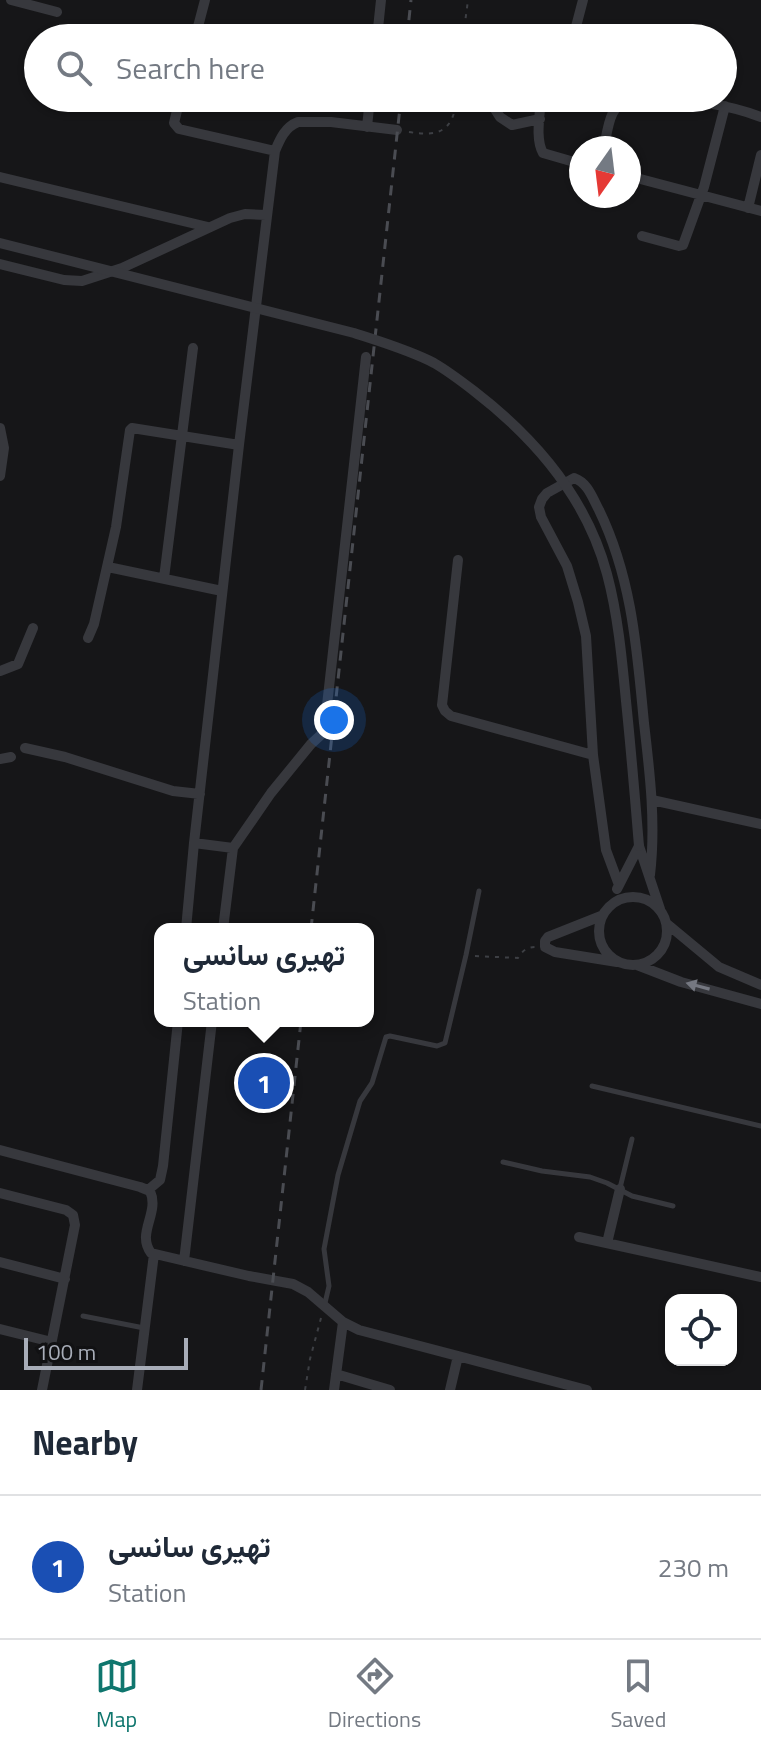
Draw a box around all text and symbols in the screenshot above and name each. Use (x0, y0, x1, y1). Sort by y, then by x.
search box (24, 24, 737, 112)
text: Search here (116, 45, 265, 91)
icon: search (52, 46, 96, 90)
north arrow (569, 136, 641, 208)
your location (314, 700, 354, 740)
popup (154, 923, 374, 1027)
text: تھیری سانسی (183, 931, 345, 977)
one-way arrow (685, 980, 710, 992)
text: Station (183, 981, 261, 1020)
pin: 1 (238, 1053, 290, 1113)
map controls (665, 1294, 737, 1366)
button: locate (665, 1294, 737, 1366)
scale bar (24, 1334, 188, 1370)
text: 100 m (36, 1335, 96, 1369)
text: Nearby (32, 1416, 138, 1468)
text: تھیری سانسی (108, 1523, 271, 1569)
text: 1 (51, 1548, 65, 1587)
text: 230 m (658, 1548, 729, 1587)
text: Station (108, 1573, 187, 1612)
tab: Map (95, 1654, 139, 1736)
tab: Directions (328, 1654, 421, 1736)
tab: Saved (610, 1654, 666, 1736)

